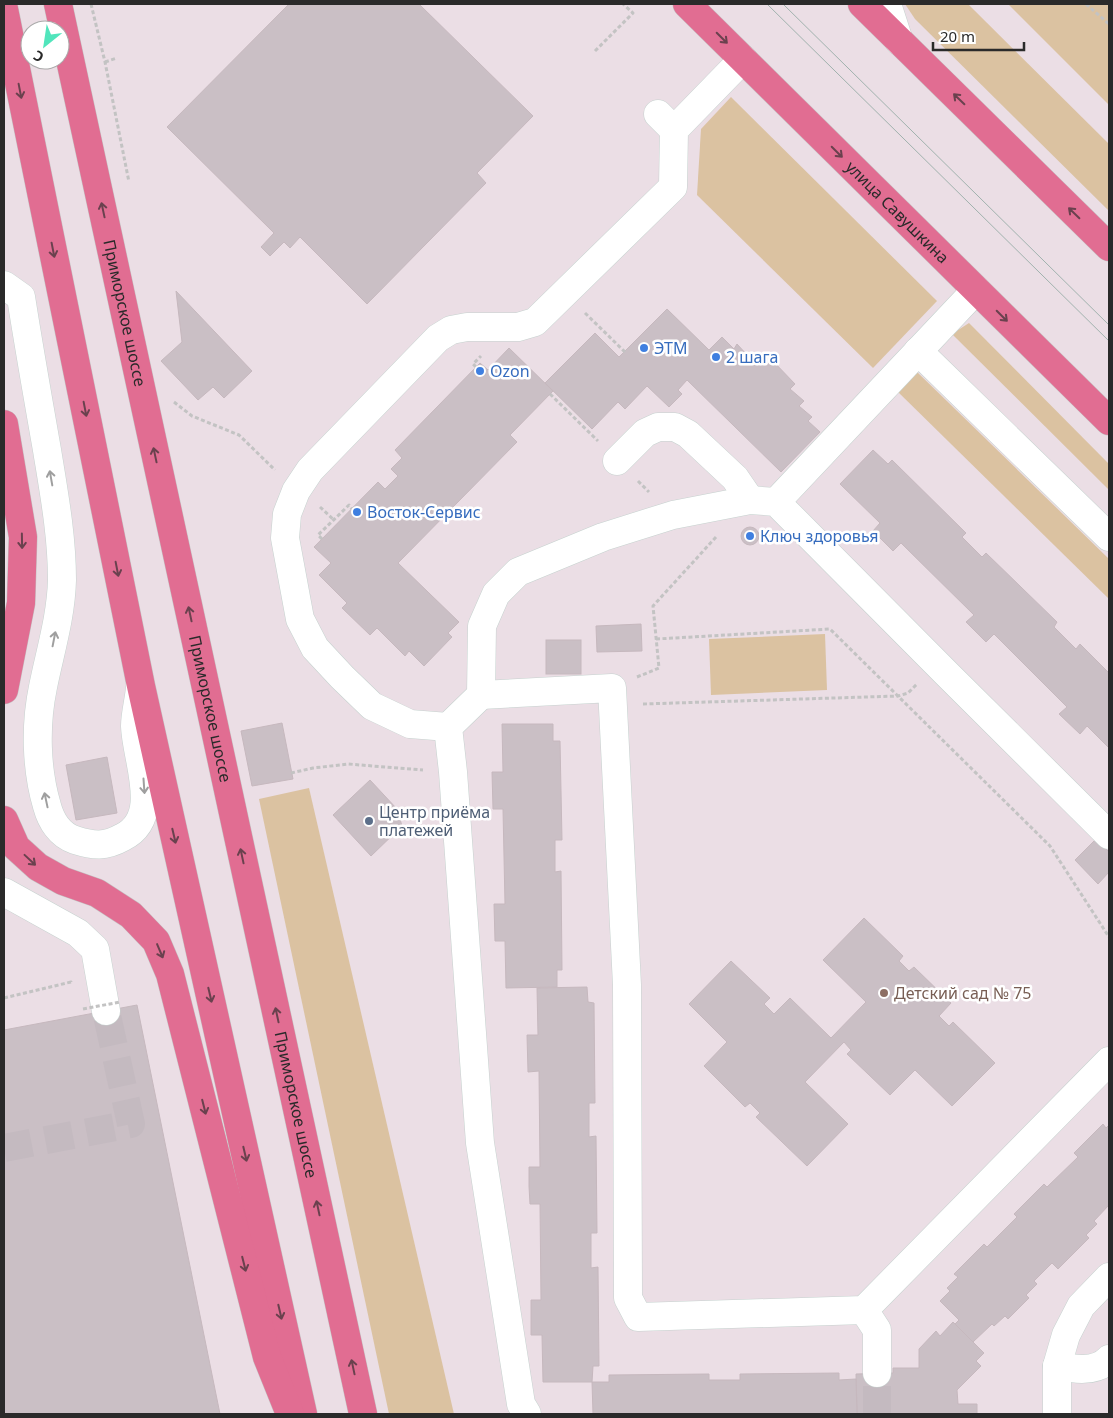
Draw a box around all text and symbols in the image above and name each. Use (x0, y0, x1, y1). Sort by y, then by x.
north arrow (20, 20, 70, 70)
scale bar (933, 20, 1024, 52)
text: 20 m (940, 26, 975, 46)
one-way arrow (715, 32, 728, 44)
text: С (30, 46, 47, 67)
one-way arrow (16, 82, 26, 98)
one-way arrow (952, 93, 965, 105)
one-way arrow (831, 146, 843, 158)
street label: улица Савушкина (841, 156, 954, 268)
one-way arrow (97, 203, 107, 219)
one-way arrow (1068, 207, 1081, 219)
street label: Приморское шоссе (98, 237, 151, 388)
one-way arrow (48, 242, 58, 258)
one-way arrow (996, 310, 1009, 322)
place label: ЭТМ (654, 337, 687, 359)
marker: ЭТМ (638, 342, 650, 354)
place label: 2 шага (726, 346, 778, 368)
marker: 2 шага (710, 351, 722, 363)
place label: Ozon (490, 360, 530, 382)
marker: Ozon (474, 365, 486, 377)
one-way arrow (80, 401, 90, 417)
one-way arrow (150, 447, 160, 463)
one-way arrow (46, 471, 56, 487)
place label: Восток-Сервис (367, 501, 481, 523)
marker: Восток-Сервис (351, 506, 363, 518)
place label: Ключ здоровья (760, 525, 879, 547)
marker: Ключ здоровья (744, 530, 756, 542)
one-way arrow (18, 533, 27, 549)
one-way arrow (113, 560, 122, 576)
one-way arrow (185, 606, 194, 622)
one-way arrow (49, 632, 59, 648)
street label: Приморское шоссе (184, 633, 237, 784)
one-way arrow (139, 778, 148, 794)
one-way arrow (40, 792, 50, 808)
place label: Центр приёма платежей (379, 801, 490, 841)
marker: Центр приёма платежей (363, 815, 375, 827)
one-way arrow (170, 828, 179, 844)
one-way arrow (237, 848, 246, 864)
one-way arrow (24, 854, 36, 866)
one-way arrow (156, 943, 166, 958)
place label: Детский сад № 75 (894, 982, 1031, 1004)
one-way arrow (206, 986, 215, 1002)
marker: Детский сад № 75 (878, 987, 890, 999)
one-way arrow (271, 1007, 281, 1023)
street label: Приморское шоссе (269, 1029, 323, 1180)
one-way arrow (200, 1098, 209, 1114)
one-way arrow (241, 1145, 250, 1161)
one-way arrow (313, 1200, 322, 1216)
one-way arrow (239, 1256, 249, 1272)
one-way arrow (276, 1304, 286, 1320)
one-way arrow (348, 1359, 357, 1375)

